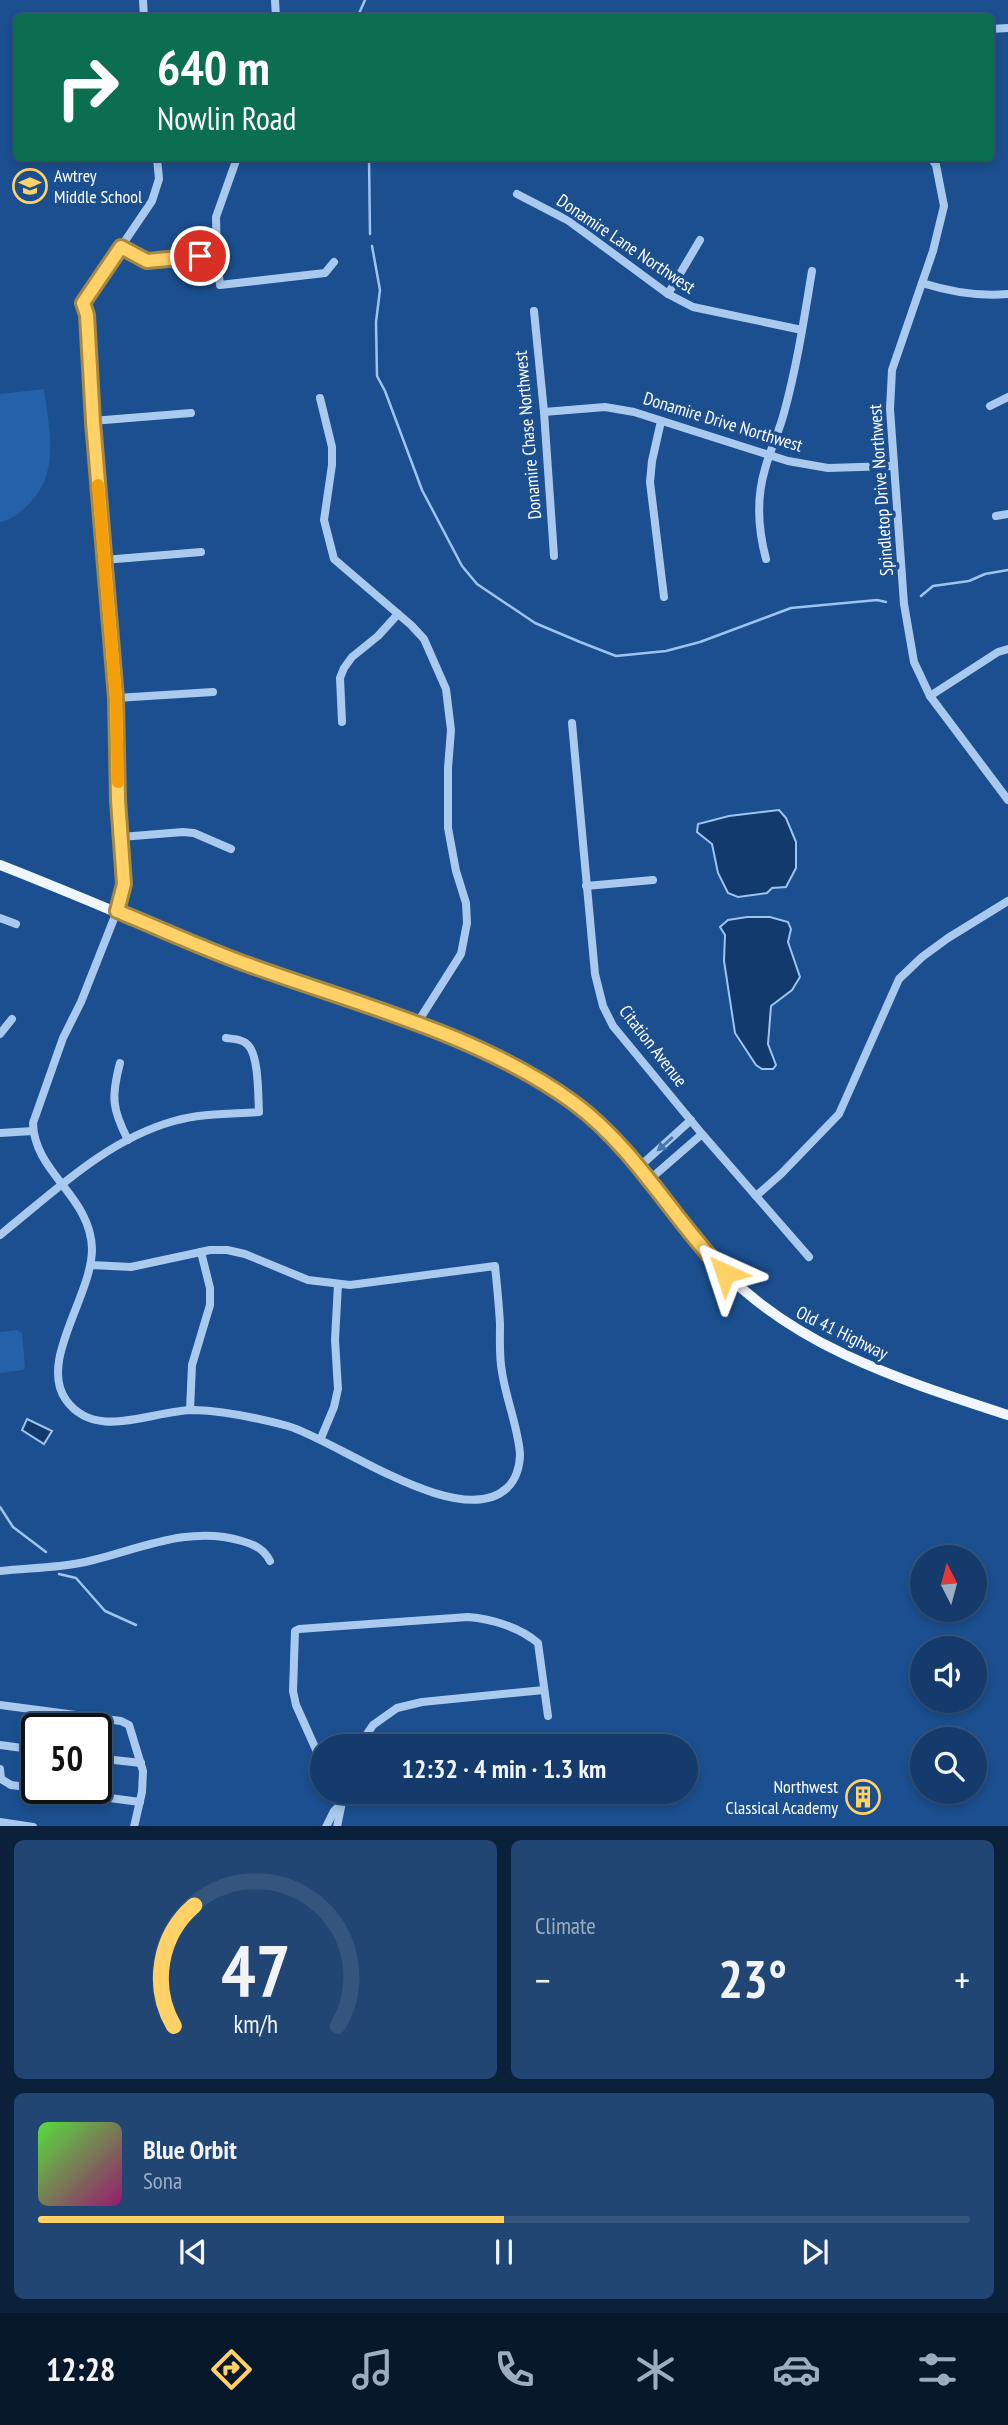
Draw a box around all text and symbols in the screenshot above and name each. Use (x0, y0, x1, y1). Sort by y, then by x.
text: 640 m (157, 35, 270, 99)
icon: right (42, 42, 133, 133)
text: Nowlin Road (157, 97, 296, 139)
place label: Awtrey Middle School (54, 164, 143, 208)
school or university icon: Awtrey Middle School (11, 167, 49, 205)
street label: Donamire Lane Northwest (553, 189, 700, 299)
pin (170, 226, 230, 286)
icon: arrive (181, 237, 219, 275)
street label: Donamire Chase Northwest (509, 350, 546, 520)
street label: Donamire Drive Northwest (641, 386, 806, 457)
street label: Spindletop Drive Northwest (863, 403, 898, 577)
street label: Citation Avenue (614, 1000, 693, 1091)
one-way arrow (656, 1136, 674, 1152)
position arrow (688, 1236, 762, 1310)
street label: Old 41 Highway (792, 1300, 892, 1365)
north arrow (910, 1545, 987, 1622)
map controls (910, 1545, 987, 1804)
button: sound (910, 1636, 987, 1713)
speed limit sign: 50 (21, 1713, 112, 1804)
button: search (910, 1727, 987, 1804)
text: 12:32 · 4 min · 1.3 km (402, 1752, 606, 1785)
place label: Northwest Classical Academy (726, 1775, 838, 1819)
building icon: Northwest Classical Academy (844, 1778, 882, 1816)
text: Climate (535, 1911, 596, 1940)
text: 47 (221, 1922, 290, 2016)
text: 23° (718, 1945, 787, 2012)
text: − (535, 1955, 551, 2004)
text: + (954, 1955, 970, 2004)
text: km/h (233, 2007, 278, 2039)
text: Blue Orbit (143, 2133, 237, 2166)
text: Sona (143, 2166, 182, 2195)
icon: previous (174, 2233, 212, 2271)
icon: pause (485, 2233, 523, 2271)
icon: next (796, 2233, 834, 2271)
icon: directions (207, 2345, 256, 2394)
icon: music (348, 2345, 397, 2394)
icon: phone (490, 2345, 539, 2394)
icon: climate (631, 2345, 680, 2394)
icon: car (772, 2345, 821, 2394)
icon: filters (913, 2345, 962, 2394)
text: 12:28 (46, 2348, 115, 2390)

